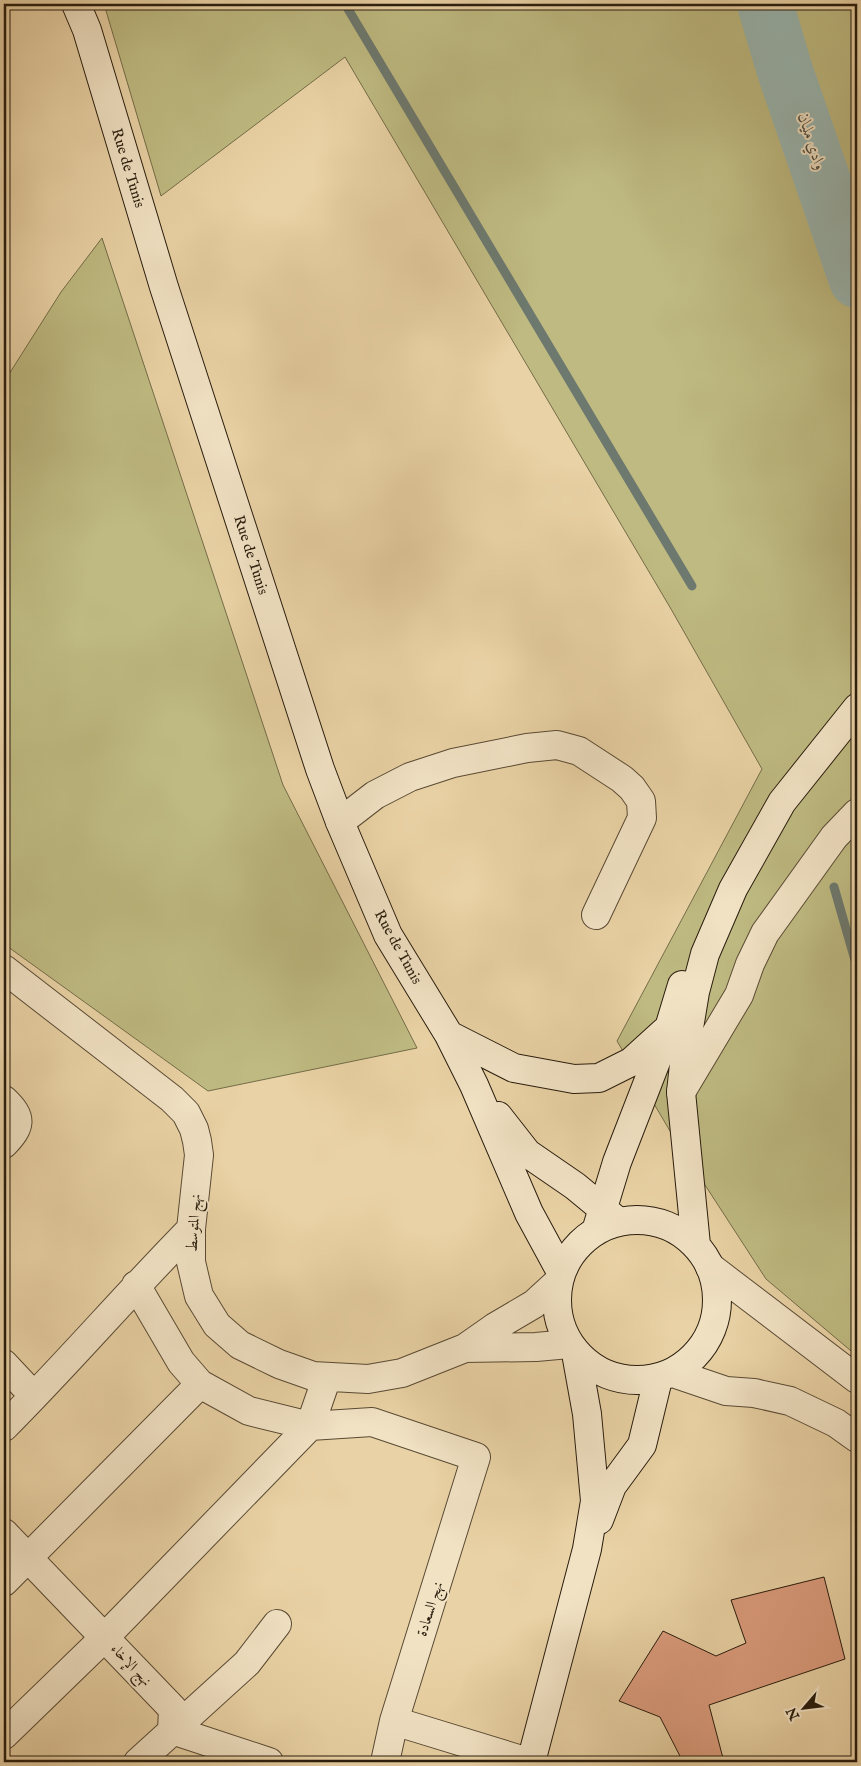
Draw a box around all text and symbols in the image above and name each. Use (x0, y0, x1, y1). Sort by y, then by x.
water label: وادي مليان (791, 111, 830, 173)
street label: Rue de Tunis (107, 126, 149, 210)
street label: Rue de Tunis (229, 513, 273, 597)
street label: Rue de Tunis (370, 906, 426, 988)
street label: نهج المتوسط (182, 1193, 209, 1253)
street label: نهج السعادة (412, 1579, 452, 1640)
street label: نهج الإخاء (103, 1640, 156, 1693)
north arrow (778, 1684, 828, 1734)
text: N (783, 1704, 805, 1724)

